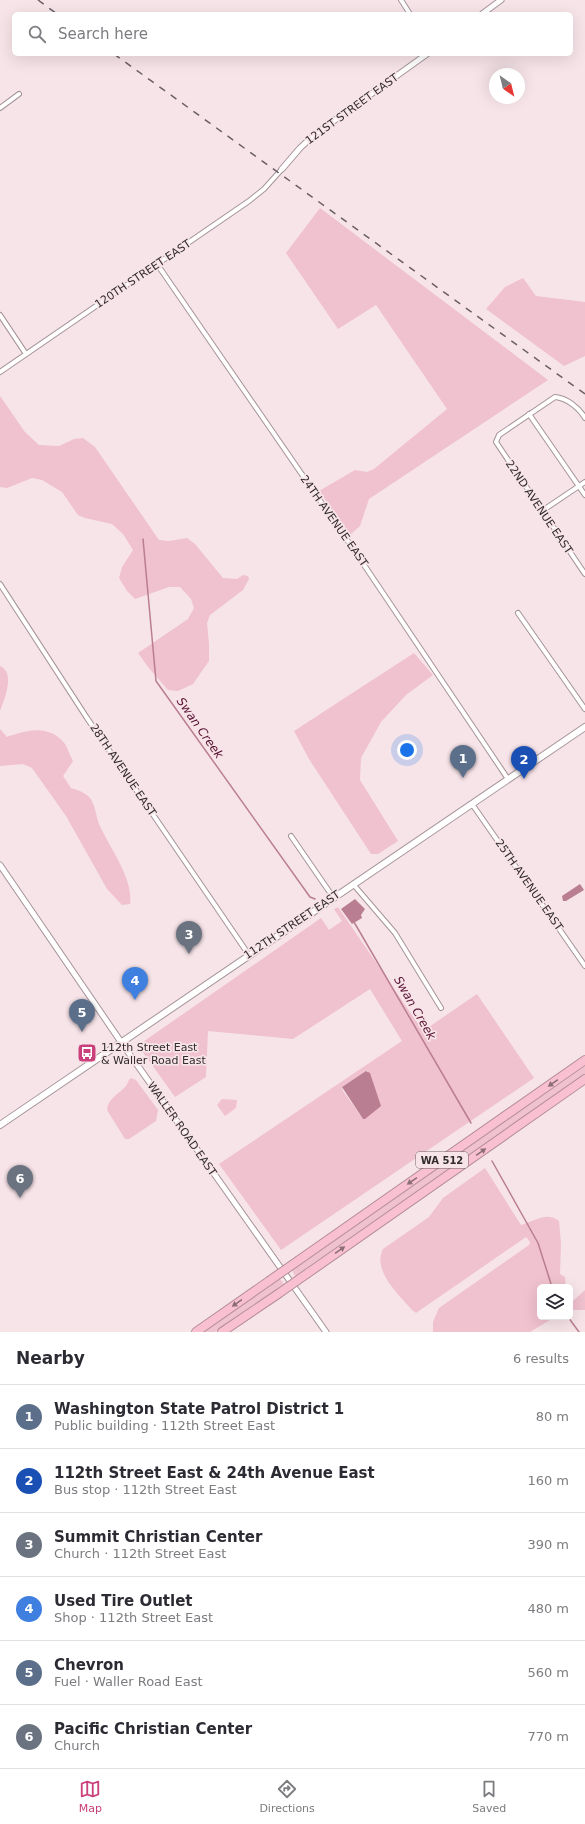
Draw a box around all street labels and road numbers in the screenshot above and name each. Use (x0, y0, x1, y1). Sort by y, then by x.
street label: 121ST STREET EAST (303, 71, 401, 147)
street label: 120TH STREET EAST (92, 237, 194, 311)
street label: 22ND AVENUE EAST (503, 458, 575, 557)
street label: 24TH AVENUE EAST (298, 473, 371, 569)
street label: 28TH AVENUE EAST (87, 721, 159, 819)
street label: 25TH AVENUE EAST (493, 837, 566, 933)
street label: 112TH STREET EAST (241, 888, 343, 962)
street label: WALLER ROAD EAST (145, 1079, 220, 1179)
road number: WA 512 (416, 1152, 468, 1168)

